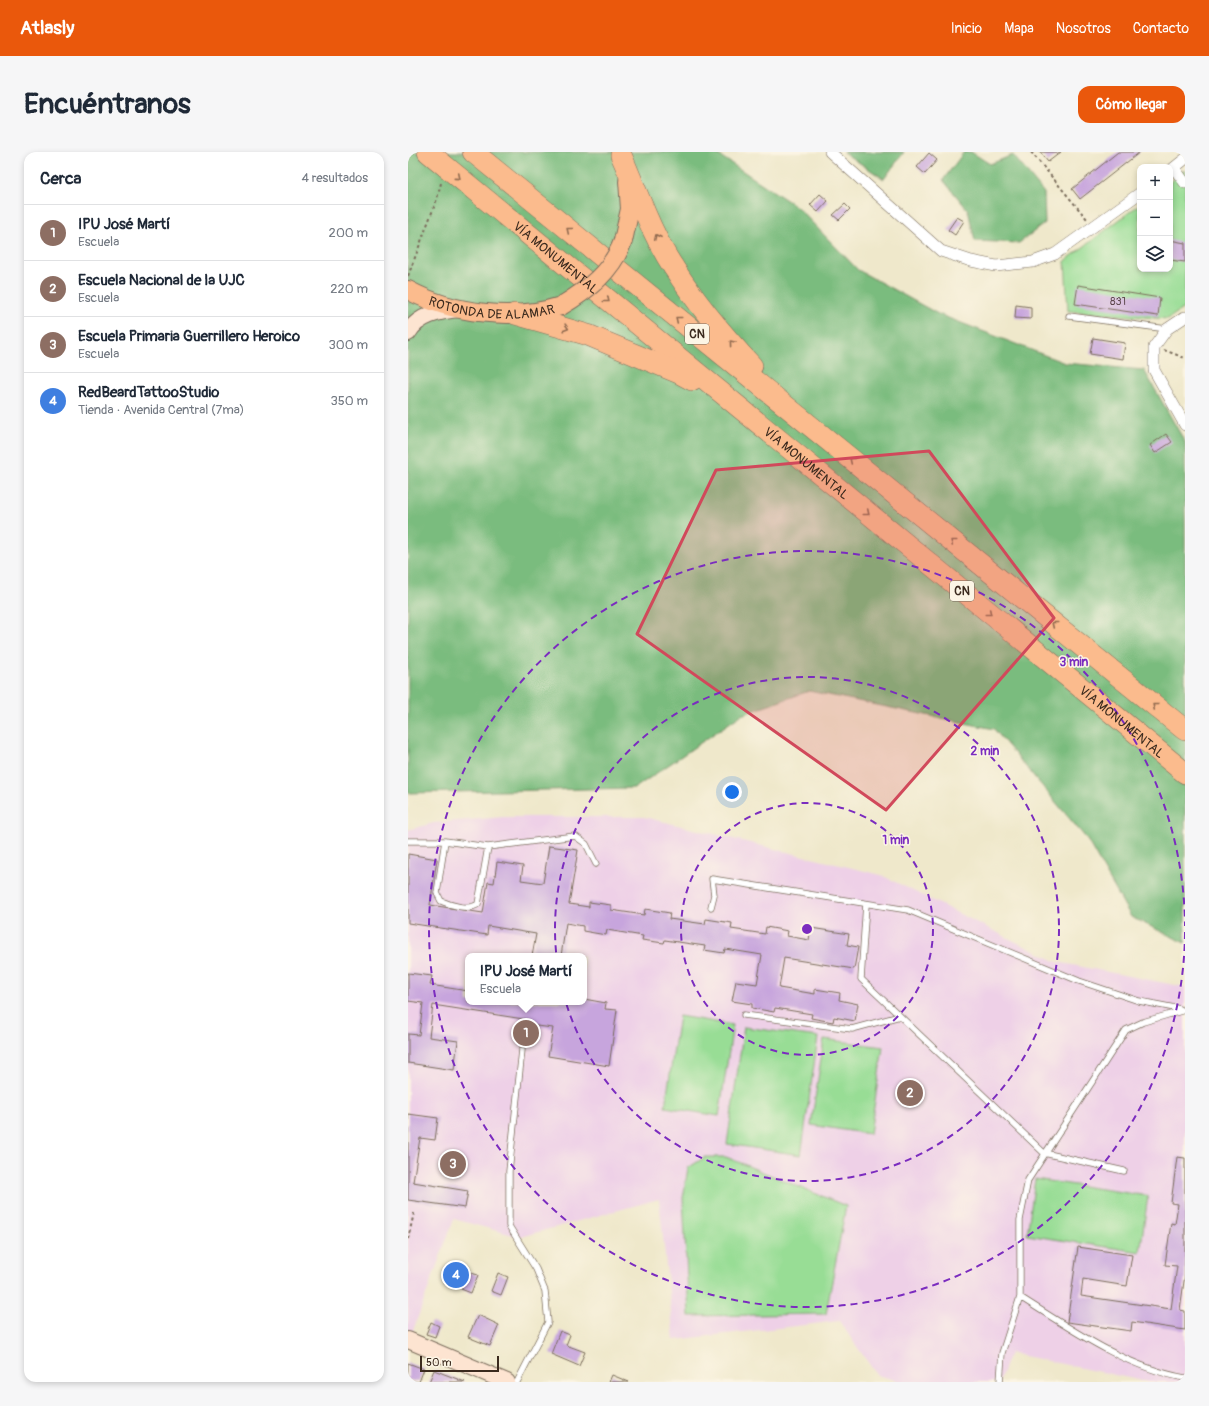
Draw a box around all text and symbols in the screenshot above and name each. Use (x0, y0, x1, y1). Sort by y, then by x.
text: Atlasly (20, 16, 74, 40)
text: Inicio (951, 20, 982, 37)
text: Mapa (1004, 20, 1034, 37)
text: Nosotros (1056, 20, 1111, 37)
text: Contacto (1133, 20, 1189, 37)
button: Cómo llegar (1078, 86, 1185, 123)
text: Encuéntranos (24, 87, 191, 122)
map controls (1137, 164, 1173, 272)
button: + (1137, 164, 1173, 200)
text: Cerca (40, 168, 81, 189)
text: 4 resultados (301, 170, 368, 186)
one-way arrow (453, 172, 461, 179)
button: − (1137, 200, 1173, 236)
text: IPU José Martí (78, 215, 170, 234)
street label: VÍA MONUMENTAL (510, 218, 602, 298)
text: 1 (50, 225, 56, 241)
text: 200 m (329, 225, 368, 241)
one-way arrow (566, 228, 573, 235)
text: Escuela (78, 234, 119, 250)
one-way arrow (654, 234, 662, 242)
button: layers (1137, 236, 1173, 272)
text: Escuela Nacional de la UJC (78, 271, 245, 290)
text: 2 (49, 281, 57, 297)
text: 220 m (330, 281, 368, 297)
text: Escuela (78, 290, 119, 306)
street label: ROTONDA DE ALAMAR (426, 293, 557, 323)
one-way arrow (602, 295, 609, 302)
house number: 831 (1110, 295, 1126, 308)
one-way arrow (676, 316, 683, 323)
one-way arrow (563, 324, 569, 332)
road number: CN (685, 324, 709, 344)
text: Escuela Primaria Guerrillero Heroico (78, 327, 300, 346)
text: 3 (49, 337, 57, 353)
text: 300 m (329, 337, 368, 353)
one-way arrow (730, 340, 737, 348)
text: Escuela (78, 346, 119, 362)
text: RedBeardTattooStudio (78, 383, 219, 402)
text: 4 (49, 393, 57, 409)
text: 350 m (330, 393, 368, 409)
text: Tienda · Avenida Central (7ma) (78, 402, 244, 418)
street label: VÍA MONUMENTAL (760, 424, 852, 503)
one-way arrow (850, 457, 857, 464)
one-way arrow (862, 508, 870, 515)
one-way arrow (951, 539, 958, 546)
road number: CN (950, 581, 974, 601)
one-way arrow (985, 608, 992, 615)
one-way arrow (1051, 621, 1059, 628)
text: 3 min (1060, 655, 1089, 670)
street label: VÍA MONUMENTAL (1076, 683, 1168, 762)
one-way arrow (1152, 703, 1159, 710)
text: 2 min (971, 744, 1000, 759)
your location (722, 782, 742, 802)
text: 1 min (883, 833, 910, 848)
centre of rings (800, 922, 814, 936)
popup (465, 953, 587, 1005)
text: IPU José Martí (480, 962, 572, 981)
text: Escuela (480, 981, 521, 997)
pin: 1 (513, 1018, 539, 1048)
pin: 2 (897, 1078, 923, 1108)
pin: 3 (440, 1149, 466, 1179)
pin: 4 (443, 1260, 469, 1290)
scale bar (420, 1354, 499, 1373)
text: 50 m (426, 1356, 452, 1369)

